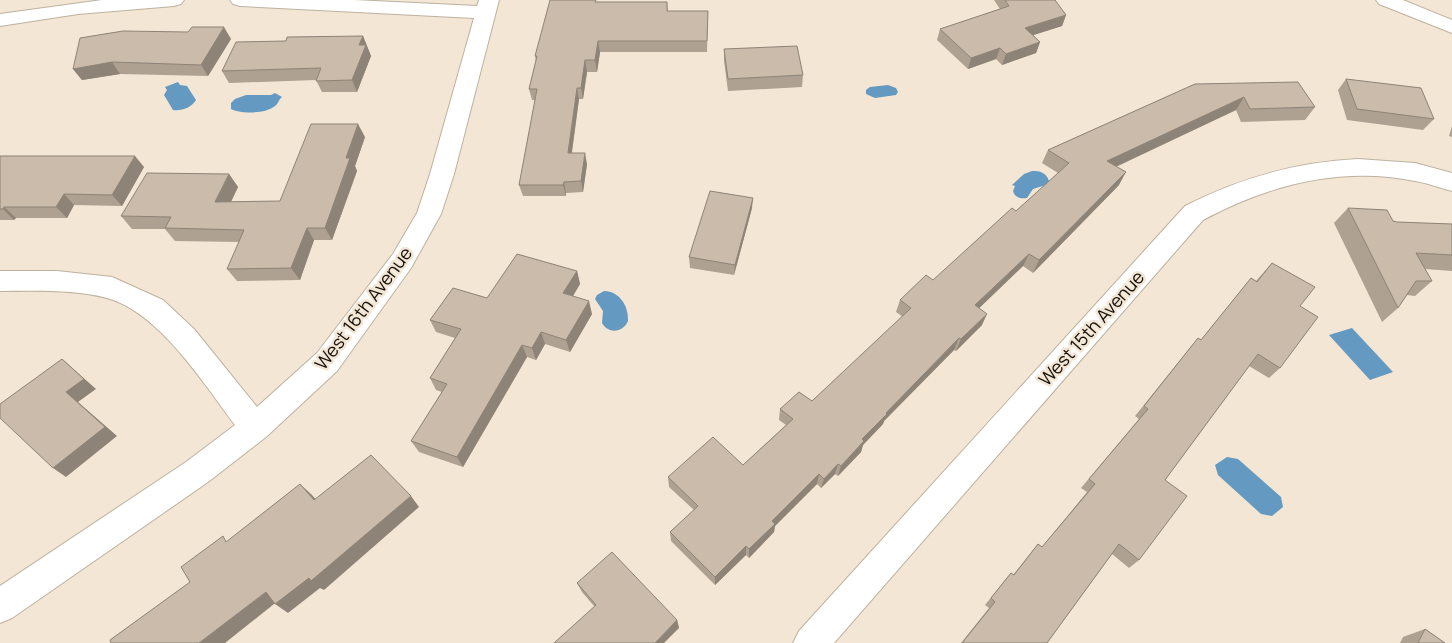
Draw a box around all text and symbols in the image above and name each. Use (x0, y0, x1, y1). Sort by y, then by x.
street label: West 16th Avenue (309, 242, 417, 374)
street label: West 15th Avenue (1033, 265, 1149, 391)

